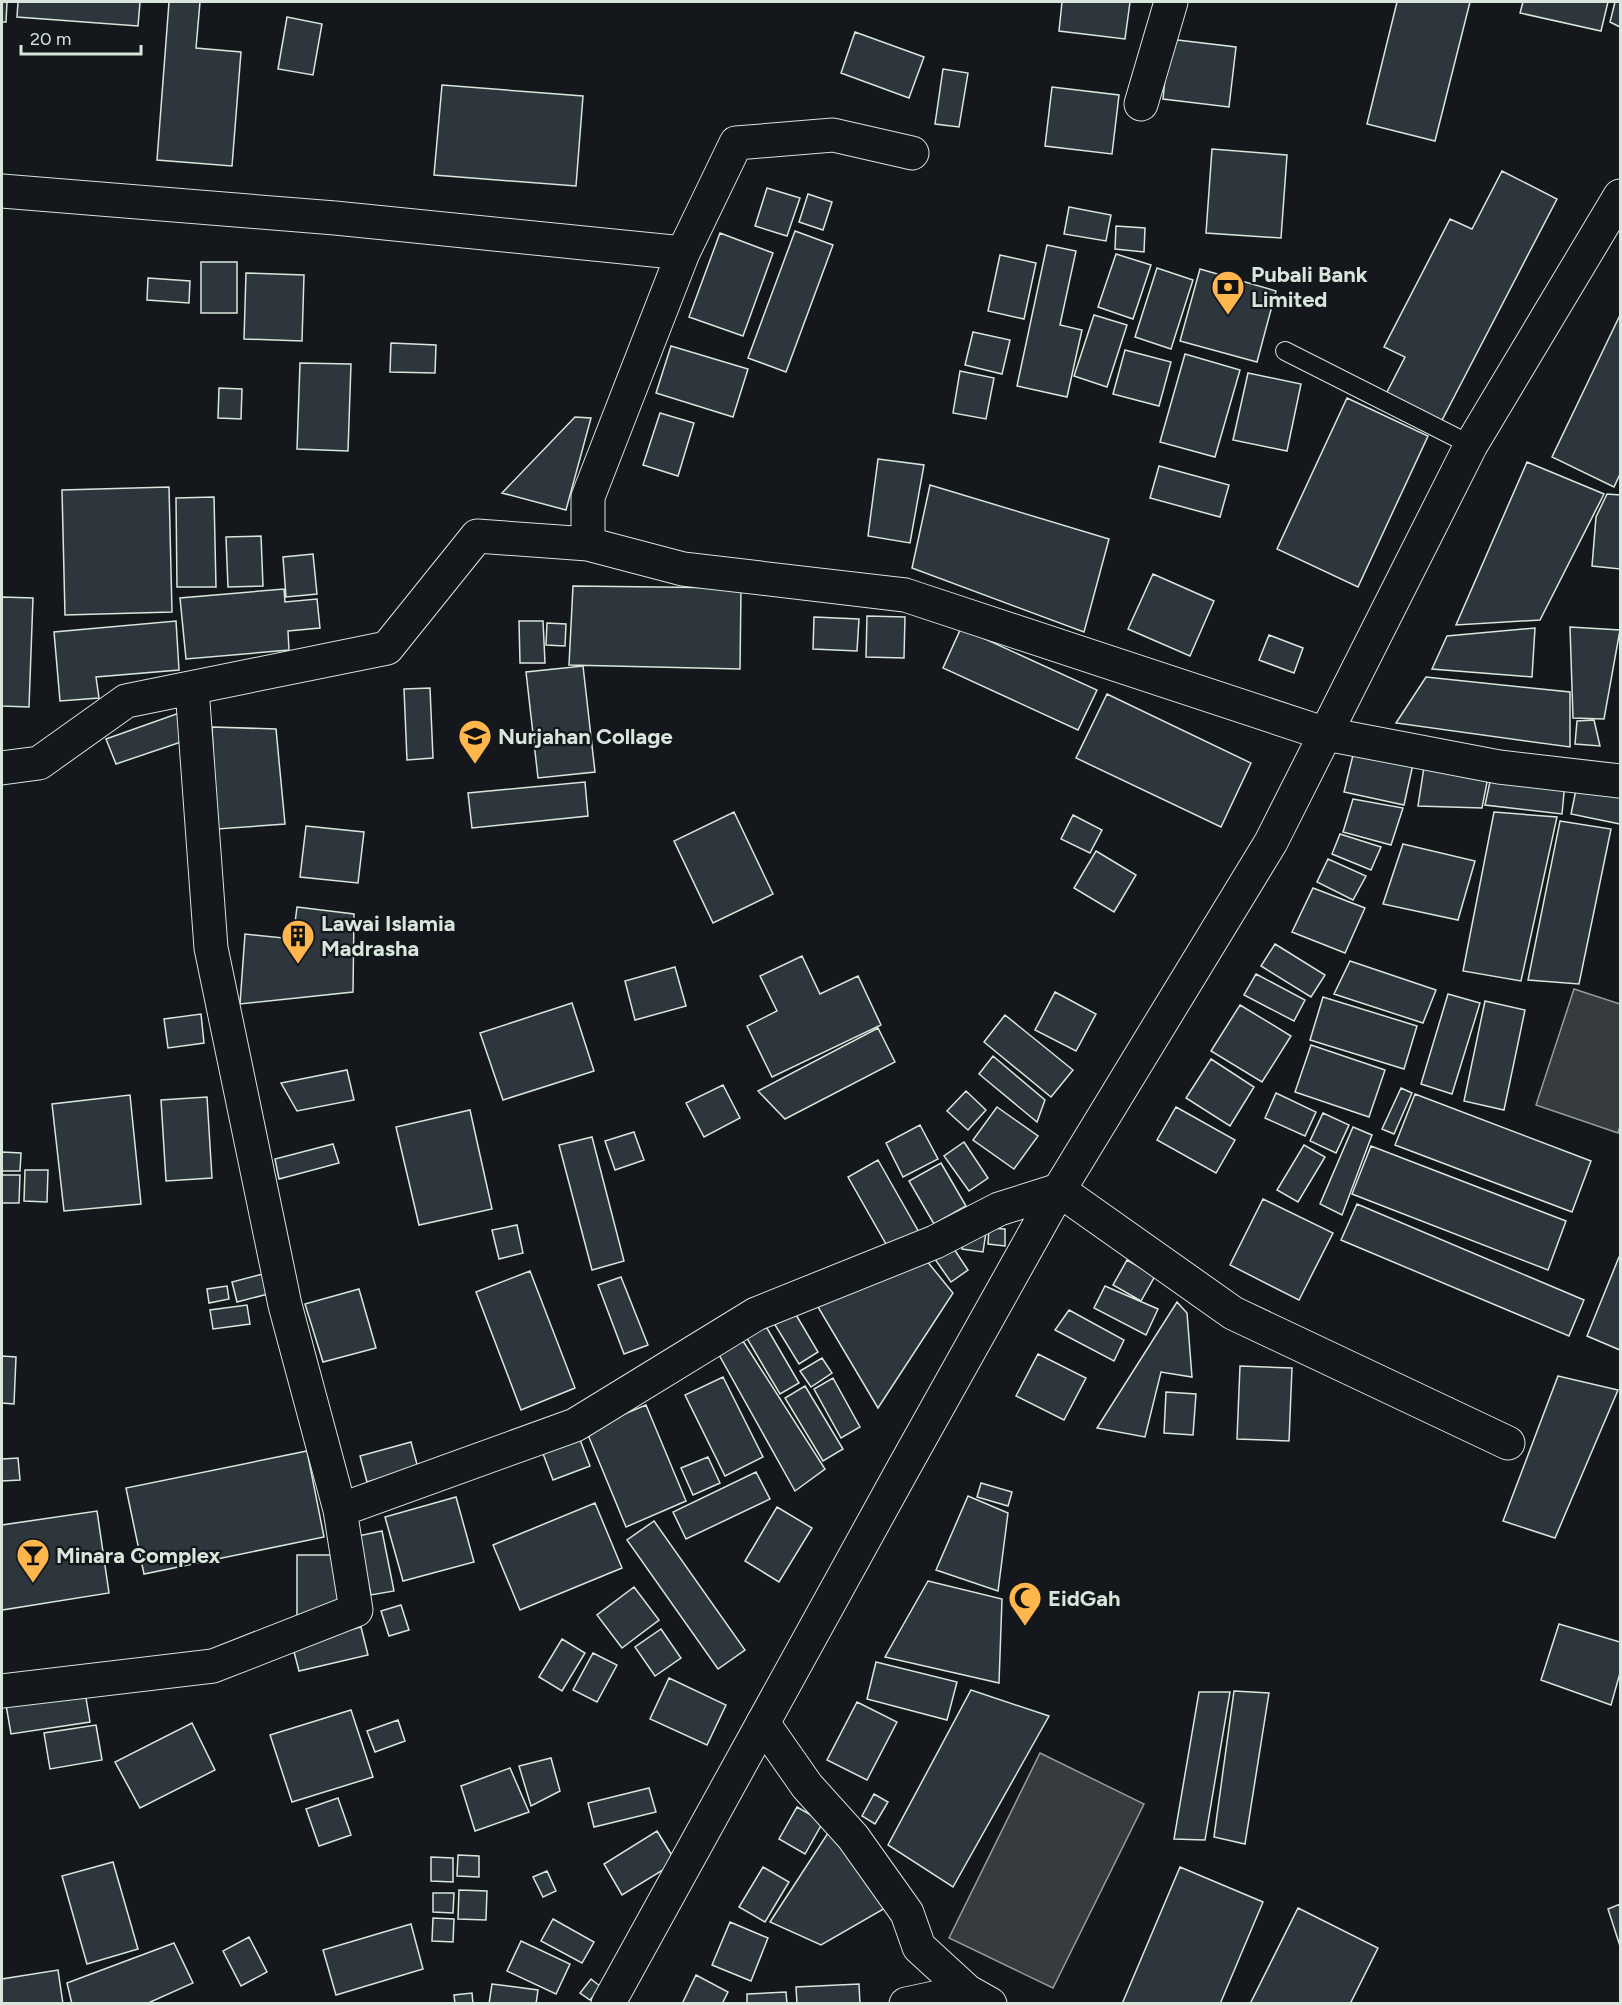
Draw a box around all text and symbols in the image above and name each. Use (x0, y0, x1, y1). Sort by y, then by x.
scale bar (21, 18, 141, 56)
text: 20 m (30, 28, 71, 50)
place label: Pubali Bank Limited (1251, 261, 1368, 313)
bank icon: Pubali Bank Limited (1210, 269, 1246, 316)
school or university icon: Nurjahan Collage (457, 718, 493, 765)
place label: Nurjahan Collage (498, 723, 673, 750)
place label: Lawai Islamia Madrasha (321, 910, 455, 962)
building icon: Lawai Islamia Madrasha (280, 918, 316, 965)
bar icon: Minara Complex (15, 1537, 51, 1584)
place label: Minara Complex (56, 1542, 220, 1569)
mosque icon: EidGah (1007, 1580, 1043, 1627)
place label: EidGah (1048, 1585, 1120, 1612)

